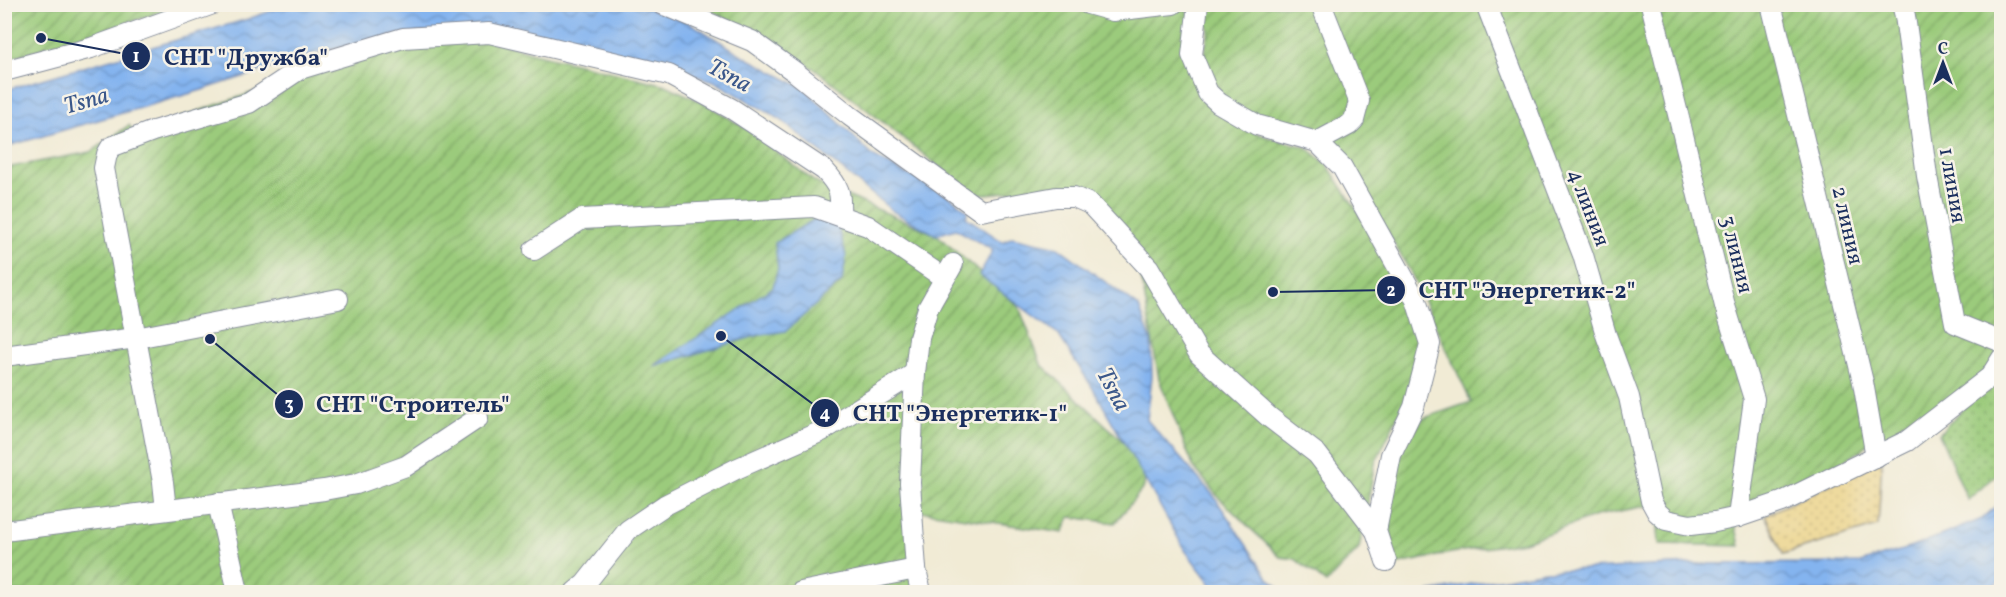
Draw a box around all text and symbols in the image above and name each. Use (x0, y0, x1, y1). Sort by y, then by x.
north arrow (1913, 33, 1973, 93)
callout: СНТ "Дружба" (121, 35, 340, 77)
text: С (1938, 39, 1948, 61)
text: СНТ "Дружба" (164, 42, 328, 76)
text: 1 (132, 45, 140, 70)
water label: Tsna (701, 51, 757, 102)
water label: Tsna (60, 79, 113, 124)
street label: 1 линия (1930, 145, 1973, 226)
street label: 4 линия (1559, 164, 1617, 251)
street label: 2 линия (1822, 183, 1871, 268)
street label: 3 линия (1711, 212, 1760, 297)
callout: СНТ "Энергетик-2" (1376, 269, 1648, 311)
text: СНТ "Энергетик-2" (1418, 275, 1636, 309)
text: 2 (1386, 279, 1396, 304)
water label: Tsna (1087, 362, 1138, 418)
callout: СНТ "Строитель" (274, 383, 523, 425)
text: СНТ "Строитель" (316, 389, 510, 423)
callout: СНТ "Энергетик-1" (810, 392, 1080, 434)
text: 3 (284, 393, 294, 418)
text: СНТ "Энергетик-1" (853, 398, 1067, 432)
text: 4 (820, 402, 831, 427)

